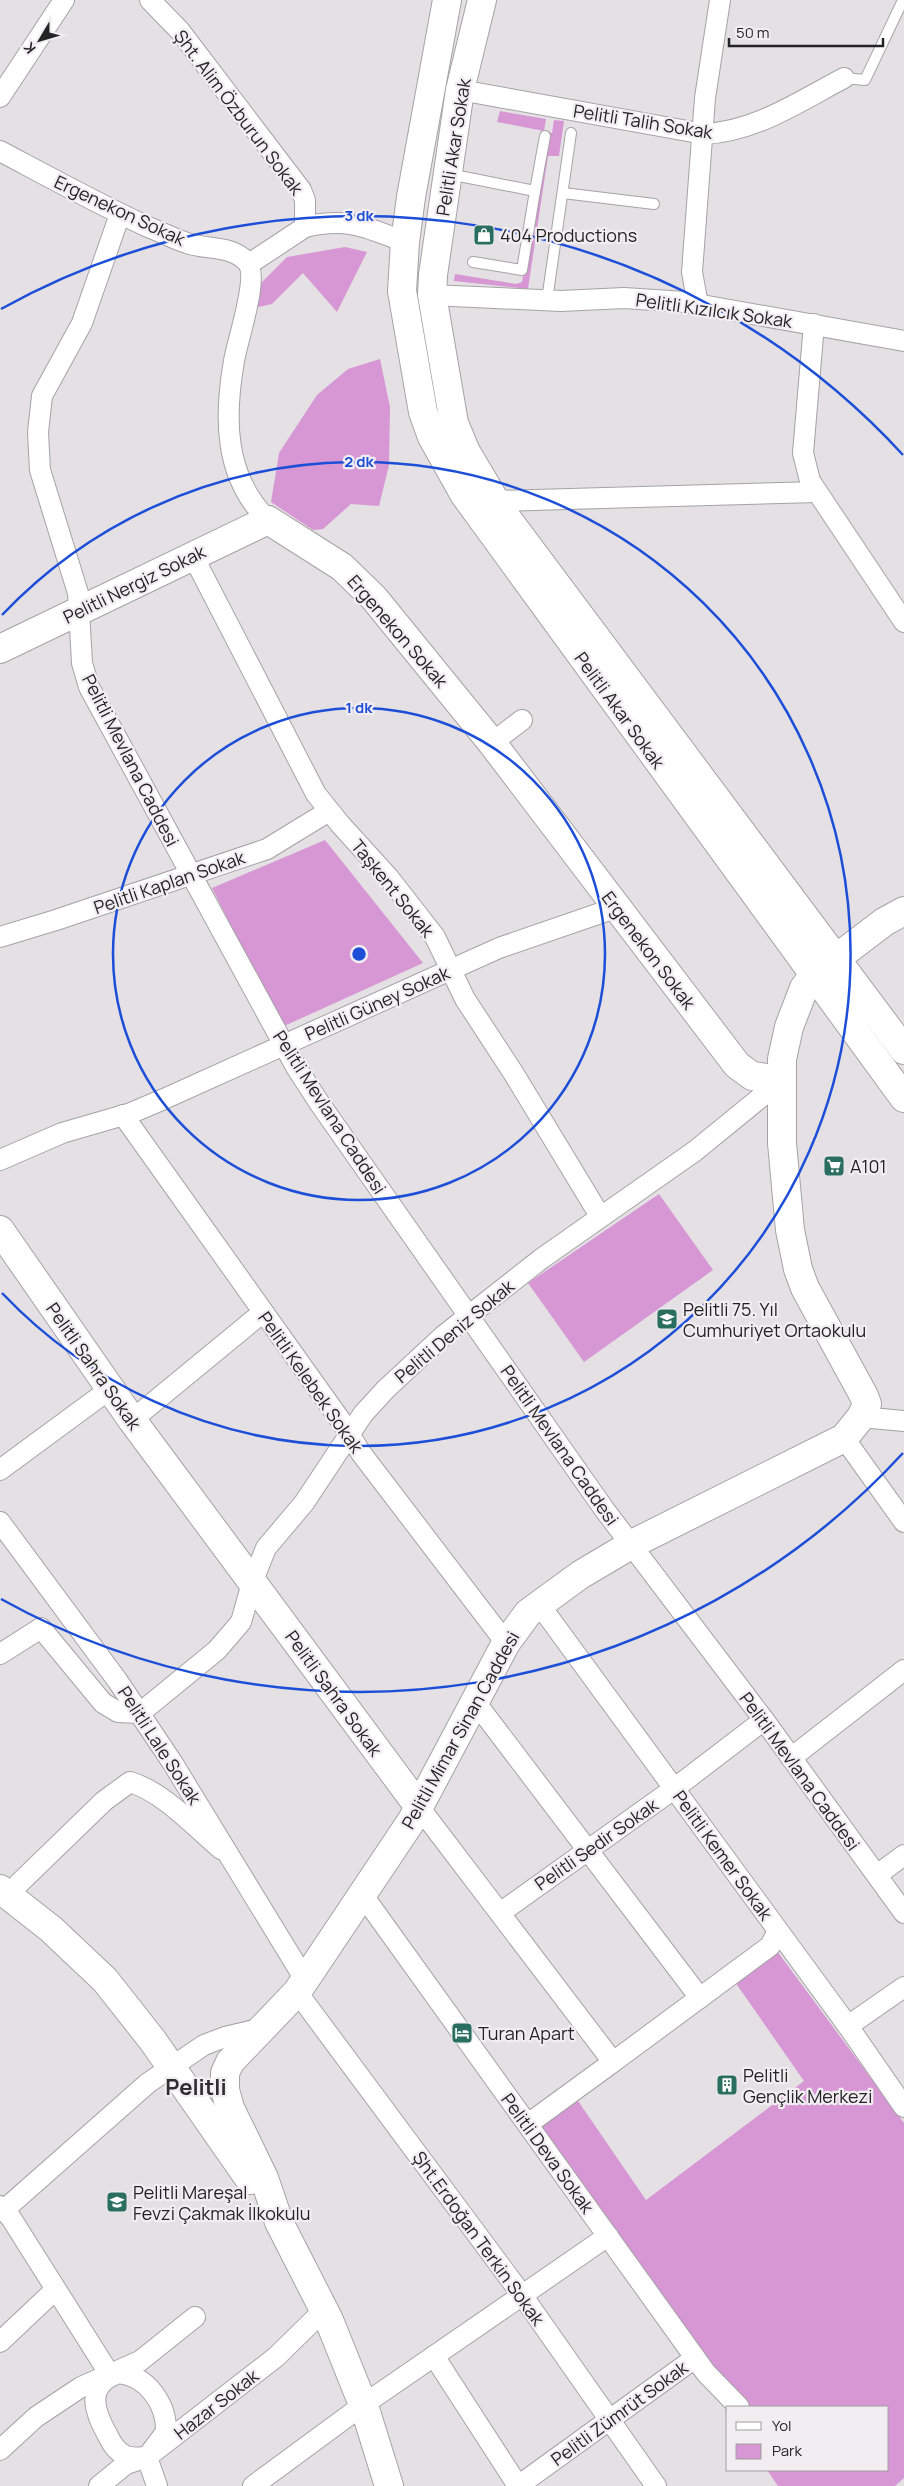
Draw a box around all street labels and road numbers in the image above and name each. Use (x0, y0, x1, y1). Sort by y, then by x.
street label: Şht. Alim Özburun Sokak (169, 25, 310, 200)
street label: Pelitli Akar Sokak (430, 75, 476, 218)
street label: Pelitli Talih Sokak (572, 98, 715, 144)
street label: Ergenekon Sokak (51, 169, 190, 251)
street label: Pelitli Kızılcık Sokak (634, 287, 795, 333)
street label: Pelitli Nergiz Sokak (59, 539, 210, 629)
street label: Ergenekon Sokak (342, 570, 454, 693)
street label: Pelitli Akar Sokak (569, 647, 671, 774)
street label: Pelitli Mevlana Caddesi (77, 670, 185, 850)
street label: Taşkent Sokak (346, 834, 440, 943)
street label: Pelitli Kaplan Sokak (90, 845, 249, 919)
street label: Ergenekon Sokak (597, 886, 702, 1015)
street label: Pelitli Güney Sokak (301, 960, 454, 1046)
street label: Pelitli Mevlana Caddesi (268, 1026, 392, 1198)
street label: Pelitli Deniz Sokak (389, 1273, 520, 1388)
street label: Pelitli Sahra Sokak (41, 1298, 147, 1435)
street label: Pelitli Kelebek Sokak (253, 1307, 369, 1458)
street label: Pelitli Mevlana Caddesi (496, 1360, 624, 1530)
street label: Pelitli Sahra Sokak (280, 1625, 388, 1762)
street label: Pelitli Mimar Sinan Caddesi (396, 1627, 524, 1833)
street label: Pelitli Lale Sokak (113, 1681, 208, 1809)
street label: Pelitli Mevlana Caddesi (734, 1687, 866, 1855)
street label: Pelitli Kemer Sokak (668, 1785, 779, 1925)
street label: Pelitli Sedir Sokak (530, 1792, 663, 1895)
street label: Pelitli Deva Sokak (496, 2088, 600, 2219)
street label: Şht.Erdoğan Terkin Sokak (408, 2146, 551, 2331)
street label: Pelitli Zümrüt Sokak (546, 2355, 693, 2471)
street label: Hazar Sokak (169, 2363, 264, 2445)

